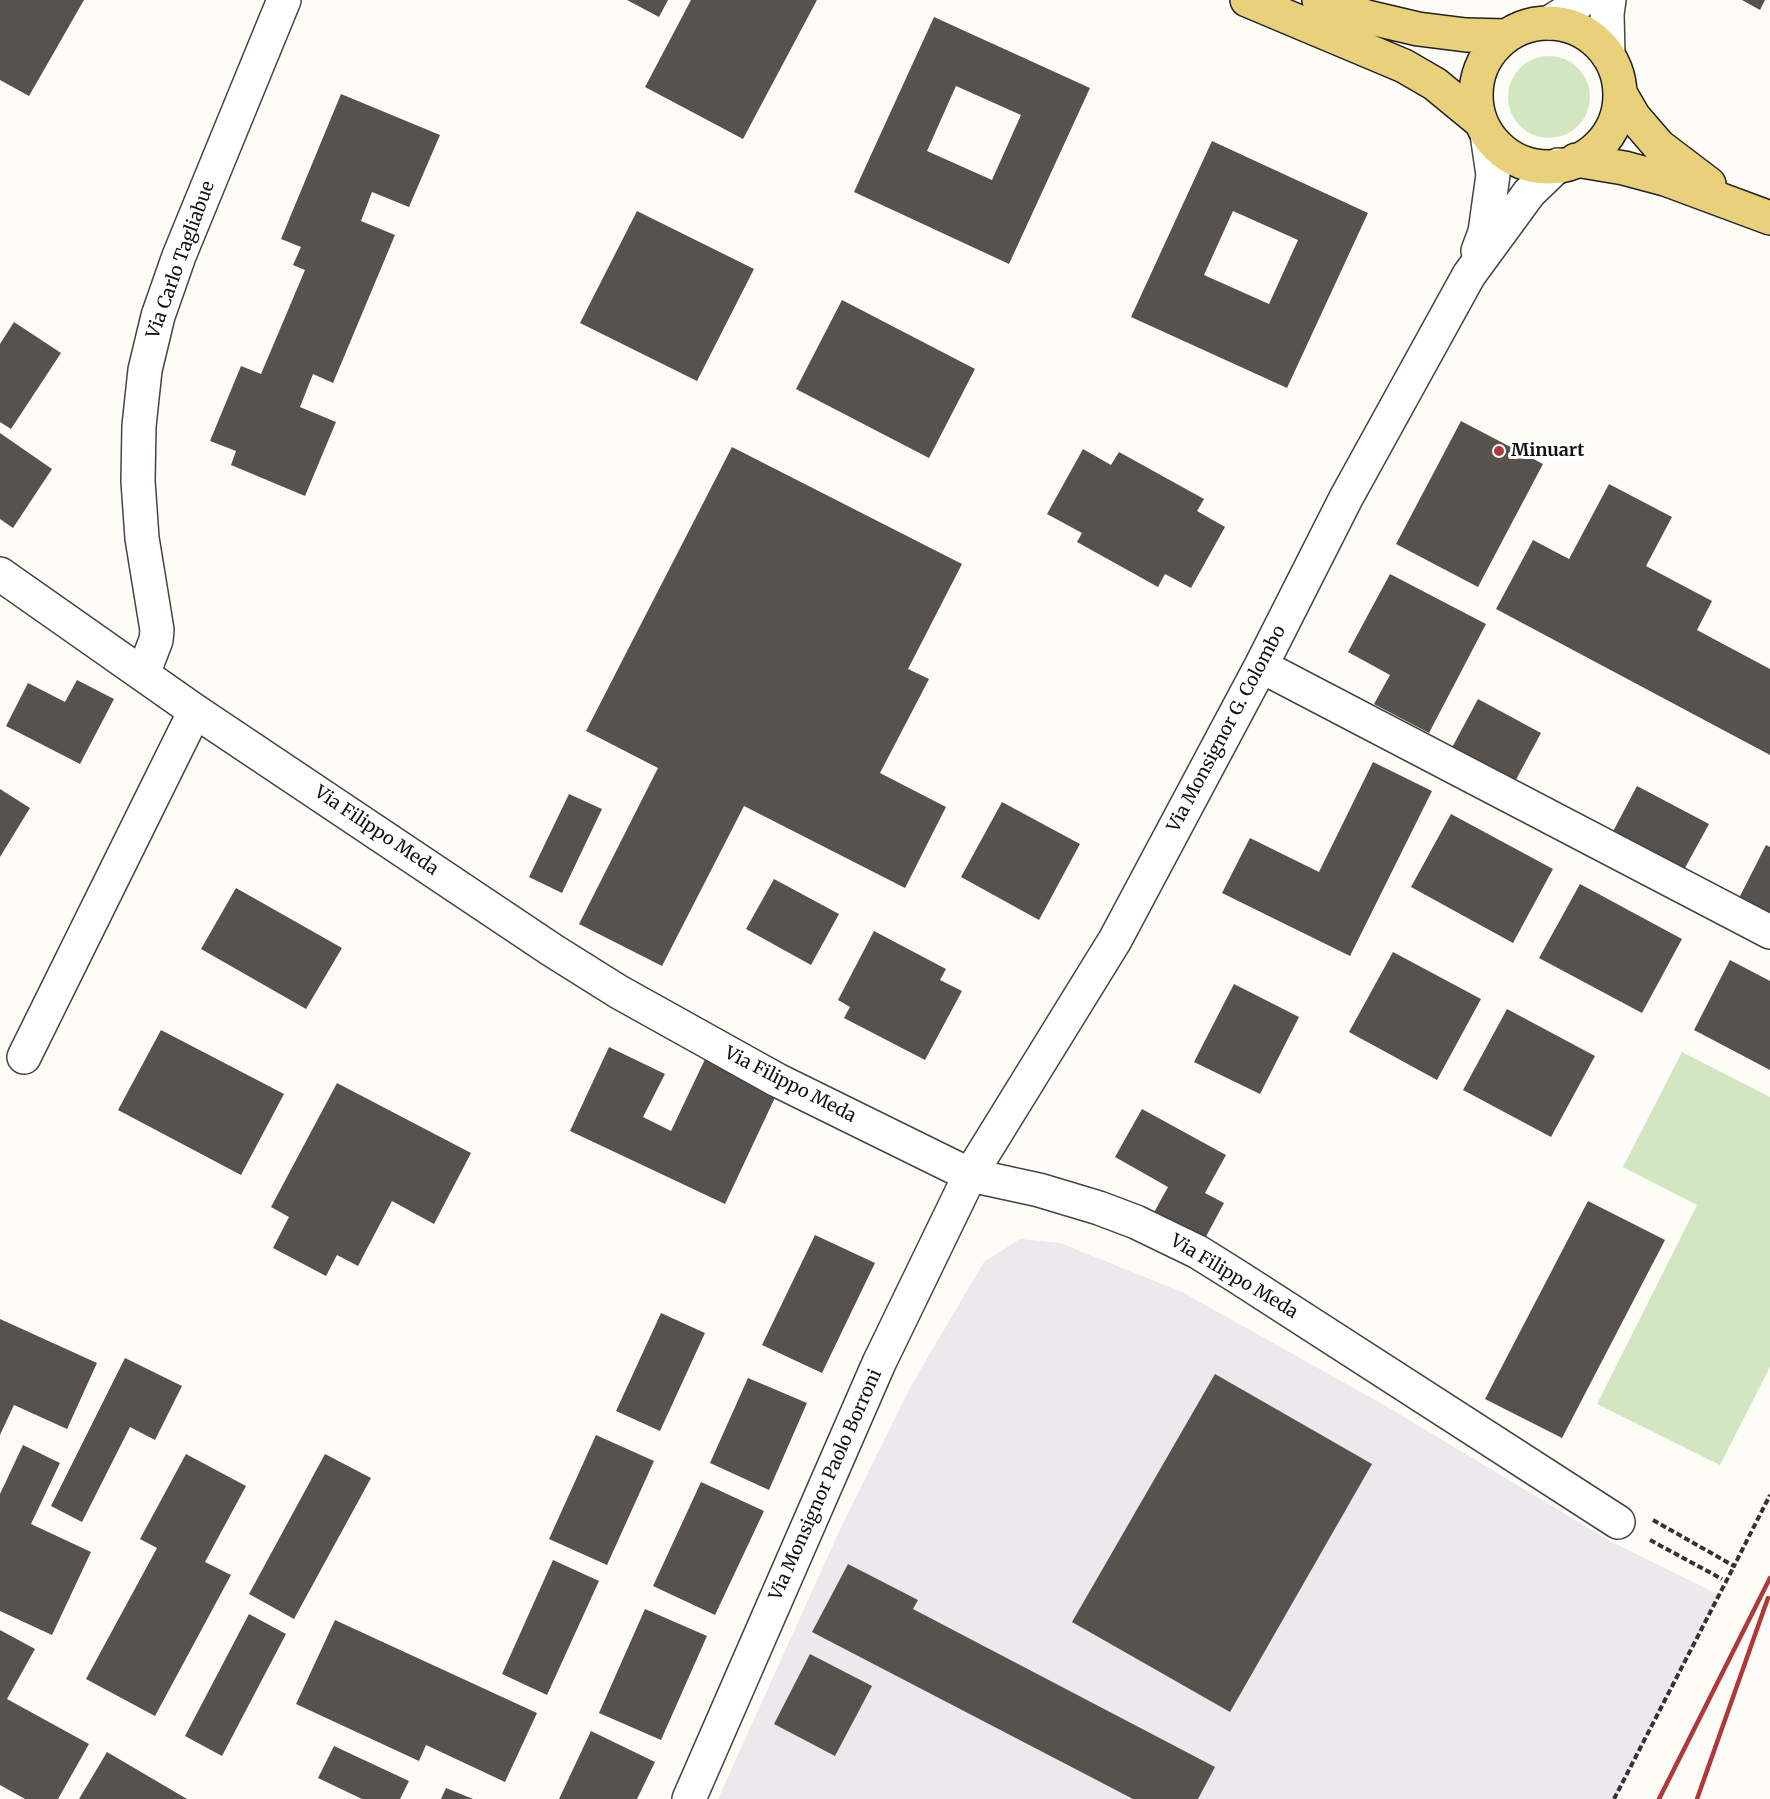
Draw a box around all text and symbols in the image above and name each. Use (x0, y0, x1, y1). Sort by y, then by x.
street label: Via Carlo Tagliabue (142, 178, 220, 342)
place label: Minuart (1511, 440, 1585, 462)
marker: Minuart (1492, 444, 1506, 458)
street label: Via Monsignor G. Colombo (1163, 622, 1291, 836)
street label: Via Filippo Meda (310, 782, 442, 880)
street label: Via Filippo Meda (721, 1043, 859, 1127)
street label: Via Filippo Meda (1166, 1230, 1302, 1324)
street label: Via Monsignor Paolo Borroni (765, 1366, 887, 1604)

